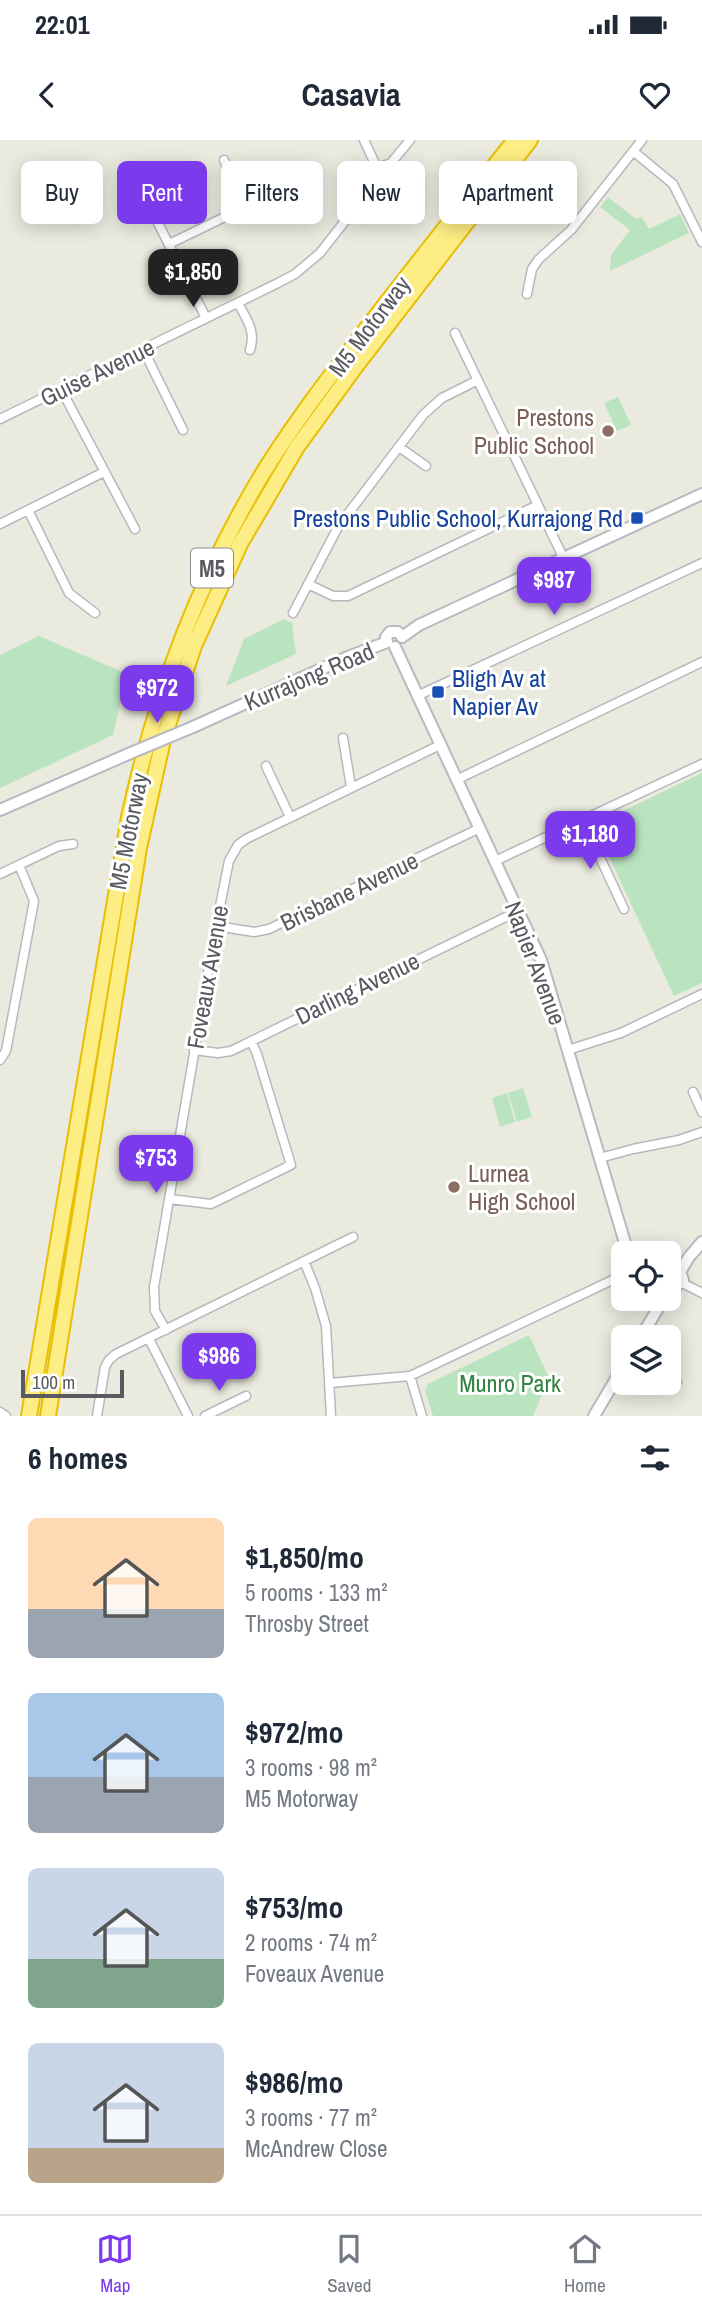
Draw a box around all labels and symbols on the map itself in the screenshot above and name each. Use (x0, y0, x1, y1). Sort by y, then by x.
pin: $1,850 (136, 250, 250, 309)
street label: M5 Motorway (321, 269, 417, 383)
street label: Guise Avenue (35, 331, 159, 413)
place label: Prestons Public School (474, 401, 594, 461)
marker: Prestons Public School (600, 423, 616, 439)
place label: Prestons Public School, Kurrajong Rd (293, 502, 623, 534)
marker: Prestons Public School, Kurrajong Rd (629, 510, 645, 526)
road number: M5 (191, 548, 233, 588)
pin: $987 (513, 558, 595, 617)
street label: Kurrajong Road (239, 634, 379, 718)
place label: Bligh Av at Napier Av (452, 662, 546, 722)
pin: $972 (116, 666, 198, 725)
marker: Bligh Av at Napier Av (430, 684, 446, 700)
street label: M5 Motorway (101, 770, 155, 892)
pin: $1,180 (533, 812, 647, 871)
street label: Brisbane Avenue (275, 844, 423, 938)
street label: Napier Avenue (498, 897, 574, 1029)
street label: Foveaux Avenue (179, 903, 235, 1051)
street label: Darling Avenue (290, 944, 424, 1032)
pin: $753 (115, 1136, 197, 1195)
place label: Lurnea High School (468, 1157, 575, 1217)
marker: Lurnea High School (446, 1179, 462, 1195)
pin: $986 (178, 1334, 260, 1393)
scale bar (21, 1367, 124, 1399)
park label: Munro Park (459, 1367, 561, 1399)

